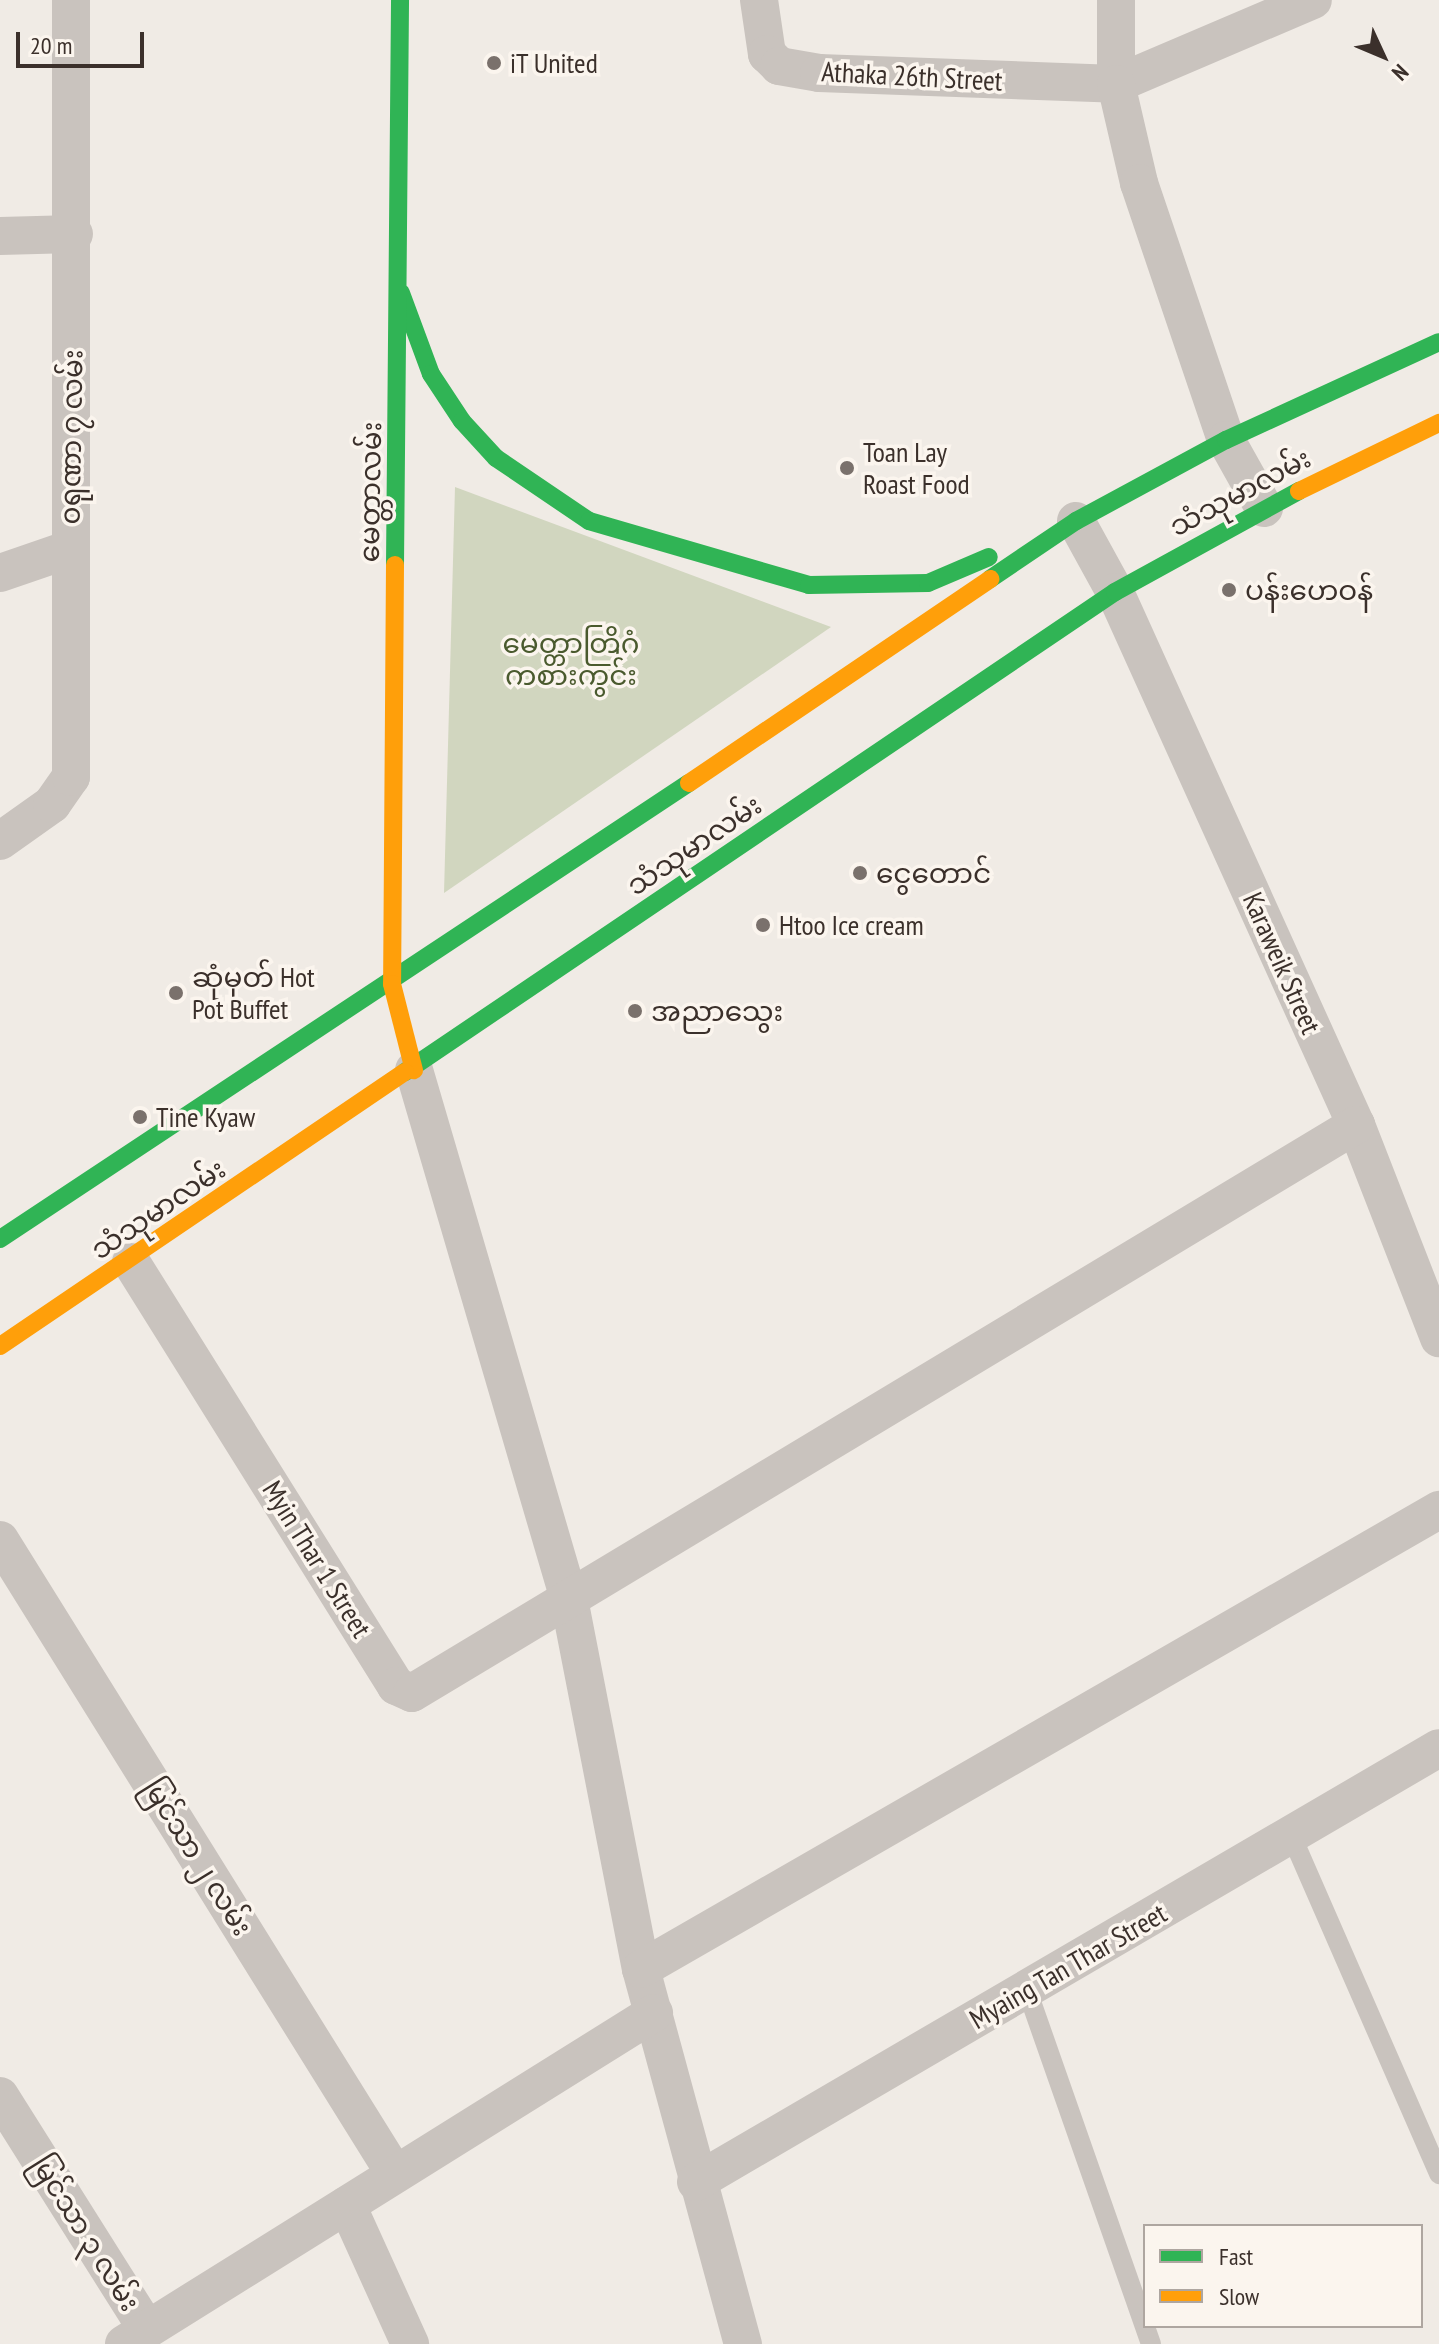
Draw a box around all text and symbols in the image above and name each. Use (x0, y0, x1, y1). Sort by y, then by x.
scale bar (20, 16, 148, 66)
north arrow (1343, 16, 1423, 96)
text: 20 m (30, 30, 72, 61)
place label: iT United (510, 46, 599, 80)
marker: iT United (485, 54, 503, 72)
street label: Athaka 26th Street (821, 54, 1003, 98)
text: N (1386, 59, 1414, 87)
street label: ၀ရုဏာ ၇ လမ်း (53, 349, 89, 525)
street label: မေတ္တာလမ်း (352, 421, 388, 563)
place label: Toan Lay Roast Food (863, 435, 970, 501)
street label: သံသုမာလမ်း (1164, 441, 1316, 543)
marker: Toan Lay Roast Food (838, 459, 856, 477)
place label: ပန်းဟေဝန် (1245, 573, 1373, 607)
marker: ပန်းဟေဝန် (1220, 581, 1238, 599)
park label: မေတ္တာတြိဂံ ကစားကွင်း (502, 626, 640, 692)
street label: သံသုမာလမ်း (620, 788, 768, 902)
place label: ငွေတောင် (876, 856, 991, 890)
marker: ငွေတောင် (851, 864, 869, 882)
street label: Karaweik Street (1236, 887, 1328, 1039)
place label: Htoo Ice cream (779, 908, 924, 942)
marker: Htoo Ice cream (754, 916, 772, 934)
place label: ဆုံမှတ် Hot Pot Buffet (192, 960, 315, 1026)
marker: ဆုံမှတ် Hot Pot Buffet (167, 984, 185, 1002)
place label: အညာသွေး (651, 994, 783, 1028)
marker: အညာသွေး (626, 1002, 644, 1020)
place label: Tine Kyaw (156, 1100, 255, 1134)
marker: Tine Kyaw (131, 1108, 149, 1126)
street label: သံသုမာလမ်း (84, 1152, 232, 1266)
street label: Myin Thar 1 Street (255, 1474, 379, 1644)
street label: မြင်သာ ၂ လမ်း (136, 1772, 260, 1942)
street label: Myaing Tan Thar Street (963, 1896, 1173, 2036)
street label: မြင်သာ ၃ လမ်း (25, 2149, 147, 2317)
legend (1143, 2224, 1423, 2328)
text: Fast (1219, 2241, 1253, 2272)
text: Slow (1219, 2281, 1259, 2312)

